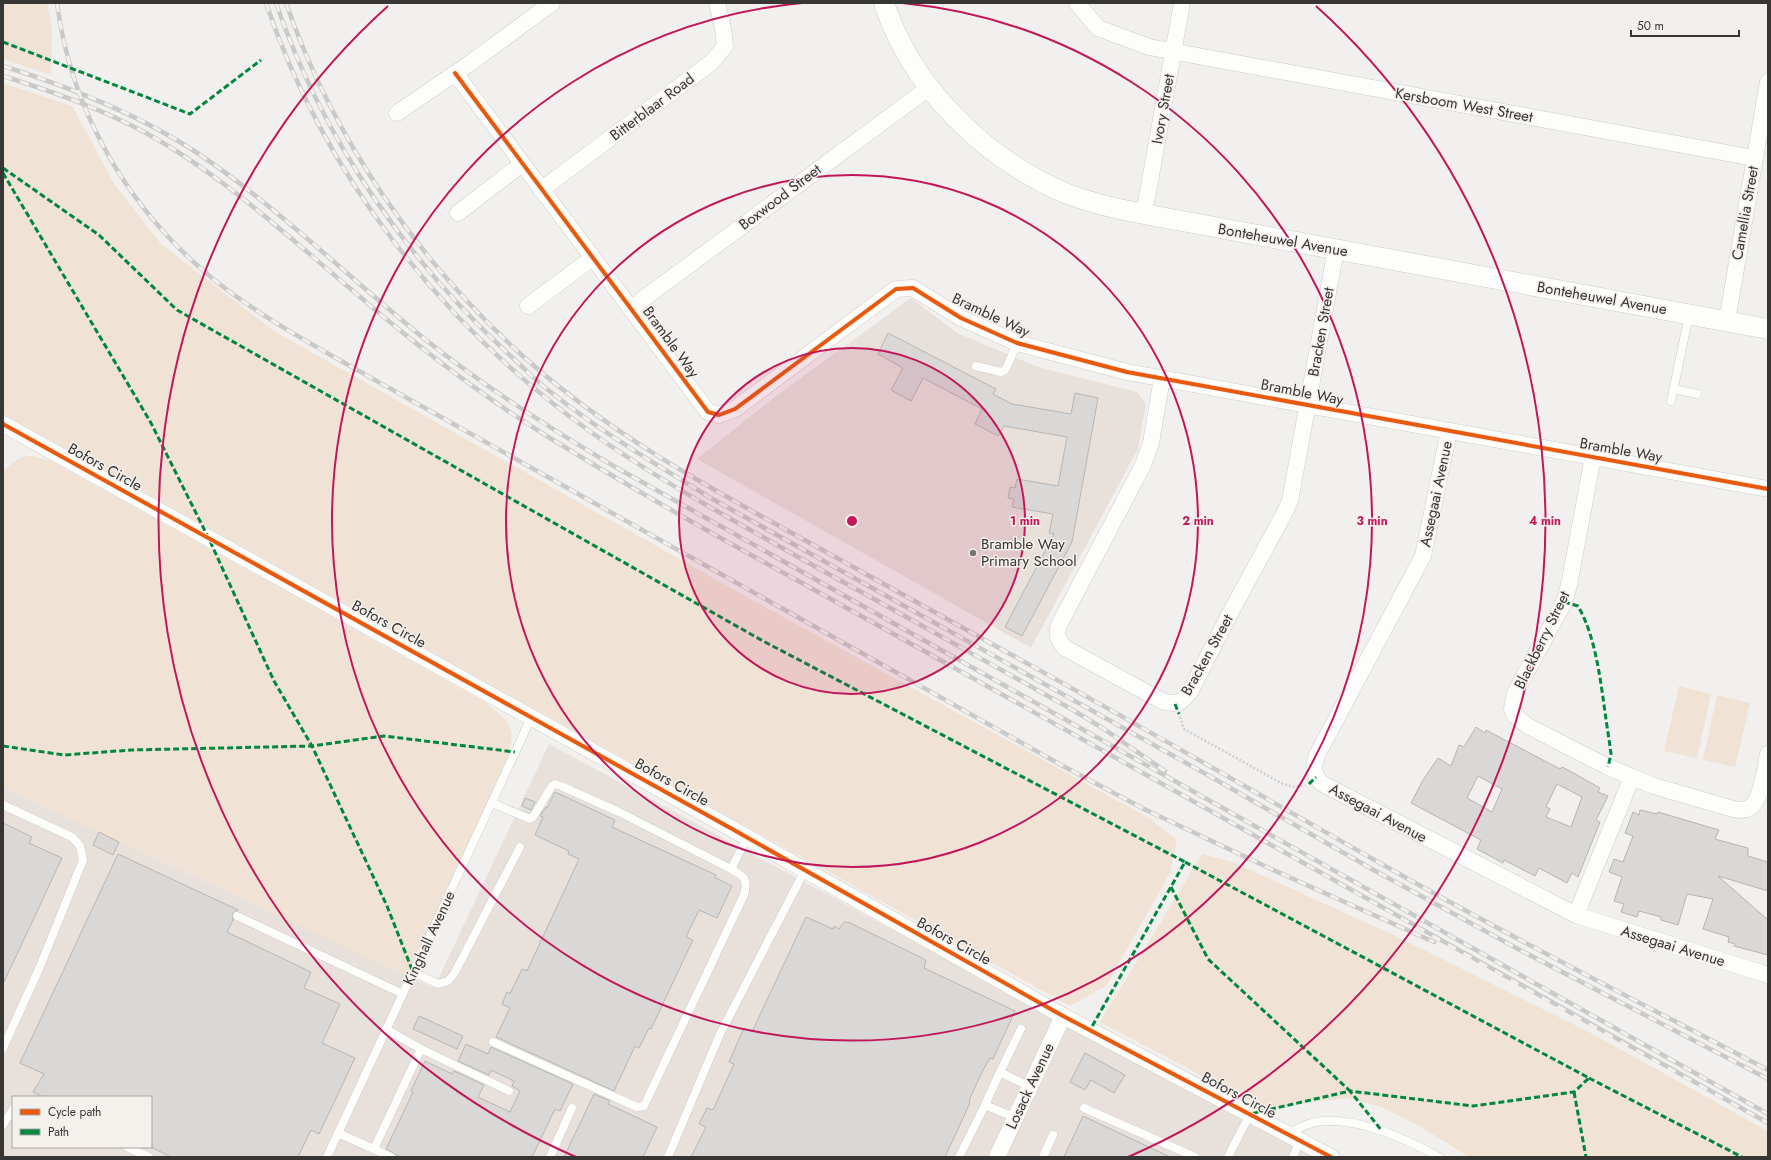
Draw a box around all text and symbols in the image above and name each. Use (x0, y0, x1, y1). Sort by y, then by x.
scale bar (1631, 12, 1739, 38)
text: 50 m (1637, 17, 1664, 35)
street label: Bitterblaar Road (605, 68, 699, 146)
street label: Ivory Street (1146, 72, 1180, 146)
street label: Kersboom West Street (1393, 82, 1535, 128)
street label: Boxwood Street (734, 158, 826, 235)
street label: Camellia Street (1726, 164, 1764, 262)
street label: Bonteheuwel Avenue (1216, 218, 1350, 262)
street label: Bonteheuwel Avenue (1535, 276, 1669, 320)
street label: Bracken Street (1302, 285, 1340, 378)
street label: Bramble Way (948, 287, 1034, 343)
street label: Bramble Way (637, 302, 705, 383)
street label: Bramble Way (1259, 373, 1346, 411)
street label: Bramble Way (1578, 432, 1665, 468)
street label: Bofors Circle (64, 437, 147, 497)
street label: Assegaai Avenue (1414, 439, 1458, 549)
text: 1 min (1010, 512, 1040, 530)
text: 2 min (1182, 512, 1214, 530)
text: 3 min (1356, 512, 1388, 530)
text: 4 min (1529, 512, 1561, 530)
centre of rings (845, 514, 859, 528)
place label: Bramble Way Primary School (981, 533, 1077, 572)
marker: Bramble Way Primary School (968, 548, 978, 558)
street label: Blackberry Street (1509, 587, 1575, 693)
street label: Bofors Circle (348, 594, 431, 654)
street label: Bracken Street (1176, 610, 1239, 700)
street label: Bofors Circle (631, 752, 714, 812)
street label: Assegaai Avenue (1325, 778, 1431, 848)
street label: Kinghall Avenue (397, 887, 461, 989)
street label: Bofors Circle (913, 911, 996, 971)
street label: Assegaai Avenue (1618, 920, 1728, 972)
street label: Losack Avenue (1000, 1039, 1060, 1133)
street label: Bofors Circle (1198, 1066, 1281, 1124)
legend (12, 1096, 152, 1148)
text: Cycle path (48, 1103, 101, 1121)
text: Path (48, 1123, 69, 1141)

